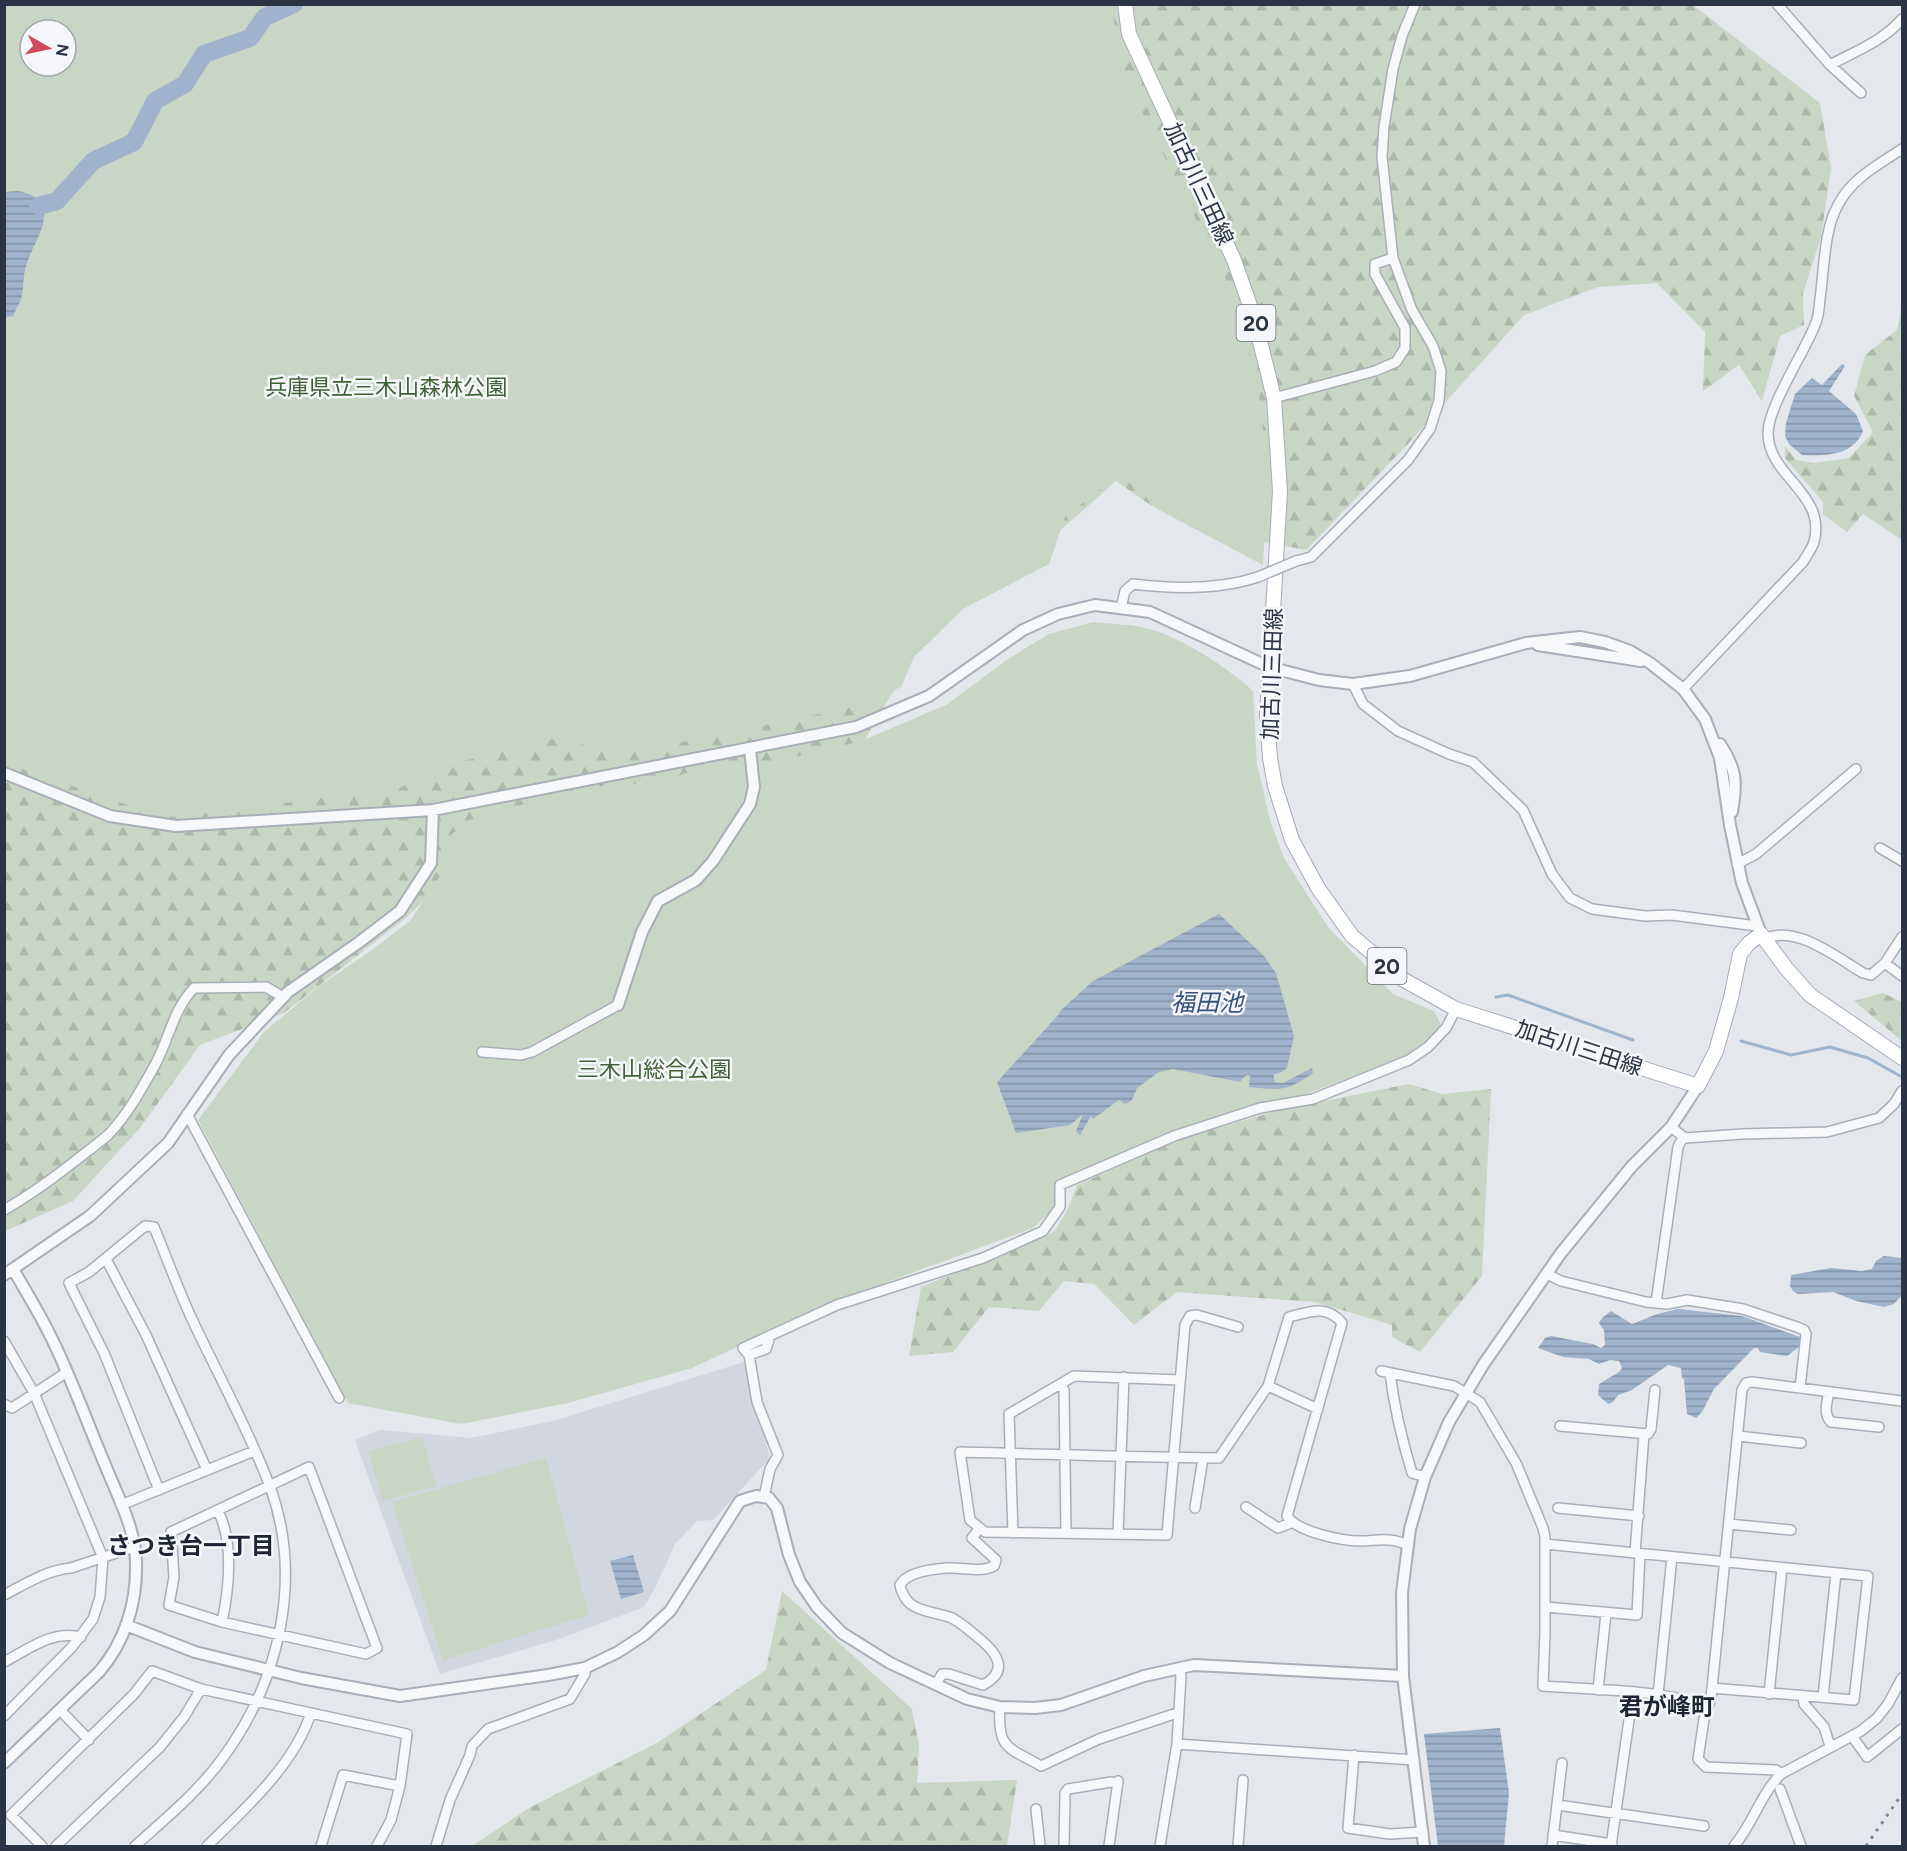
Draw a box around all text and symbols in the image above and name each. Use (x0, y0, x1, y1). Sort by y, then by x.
north arrow (18, 18, 78, 78)
text: N (52, 43, 73, 58)
street label: 加古川三田線 (1159, 118, 1239, 250)
road number: 20 (1236, 305, 1276, 341)
park label: 兵庫県立三木山森林公園 (265, 374, 507, 401)
street label: 加古川三田線 (1256, 608, 1288, 740)
road number: 20 (1368, 948, 1406, 984)
water label: 福田池 (1171, 988, 1245, 1017)
street label: 加古川三田線 (1512, 1015, 1646, 1081)
park label: 三木山総合公園 (577, 1056, 731, 1083)
district label: さつき台一丁目 (107, 1531, 275, 1560)
district label: 君が峰町 (1619, 1692, 1715, 1721)

